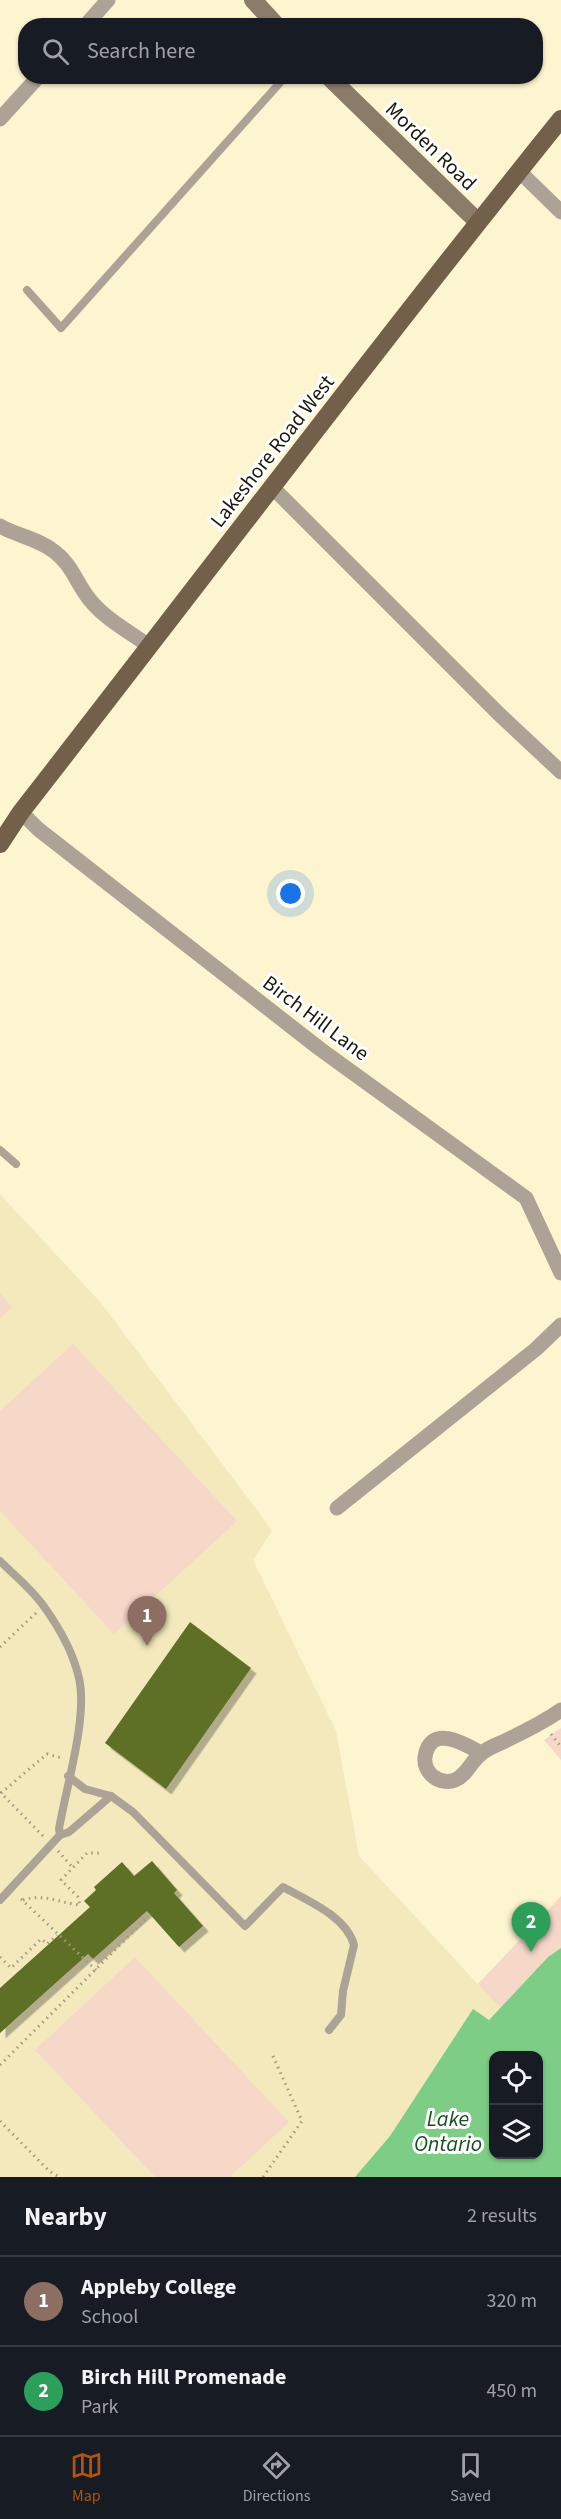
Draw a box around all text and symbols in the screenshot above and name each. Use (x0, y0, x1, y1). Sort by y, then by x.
search box (18, 18, 543, 84)
icon: search (39, 35, 72, 68)
text: Search here (87, 35, 195, 67)
street label: Morden Road (379, 95, 483, 197)
street label: Lakeshore Road West (203, 368, 341, 534)
your location (276, 879, 305, 908)
street label: Birch Hill Lane (257, 968, 375, 1068)
pin: 1 (128, 1596, 166, 1646)
pin: 2 (512, 1902, 550, 1952)
map controls (489, 2051, 543, 2159)
button: locate (489, 2051, 543, 2105)
water label: Lake Ontario (414, 2103, 482, 2160)
button: layers (489, 2105, 543, 2159)
text: Nearby (24, 2198, 107, 2235)
text: 2 results (467, 2202, 537, 2230)
text: Appleby College (81, 2271, 236, 2303)
text: 1 (38, 2287, 49, 2315)
text: 320 m (487, 2287, 537, 2315)
text: School (81, 2303, 138, 2331)
text: Birch Hill Promenade (81, 2361, 286, 2393)
text: 2 (38, 2377, 49, 2405)
text: 450 m (487, 2377, 537, 2405)
text: Park (81, 2393, 118, 2421)
tab: Map (70, 2449, 103, 2507)
tab: Directions (243, 2449, 310, 2507)
tab: Saved (450, 2449, 491, 2507)

